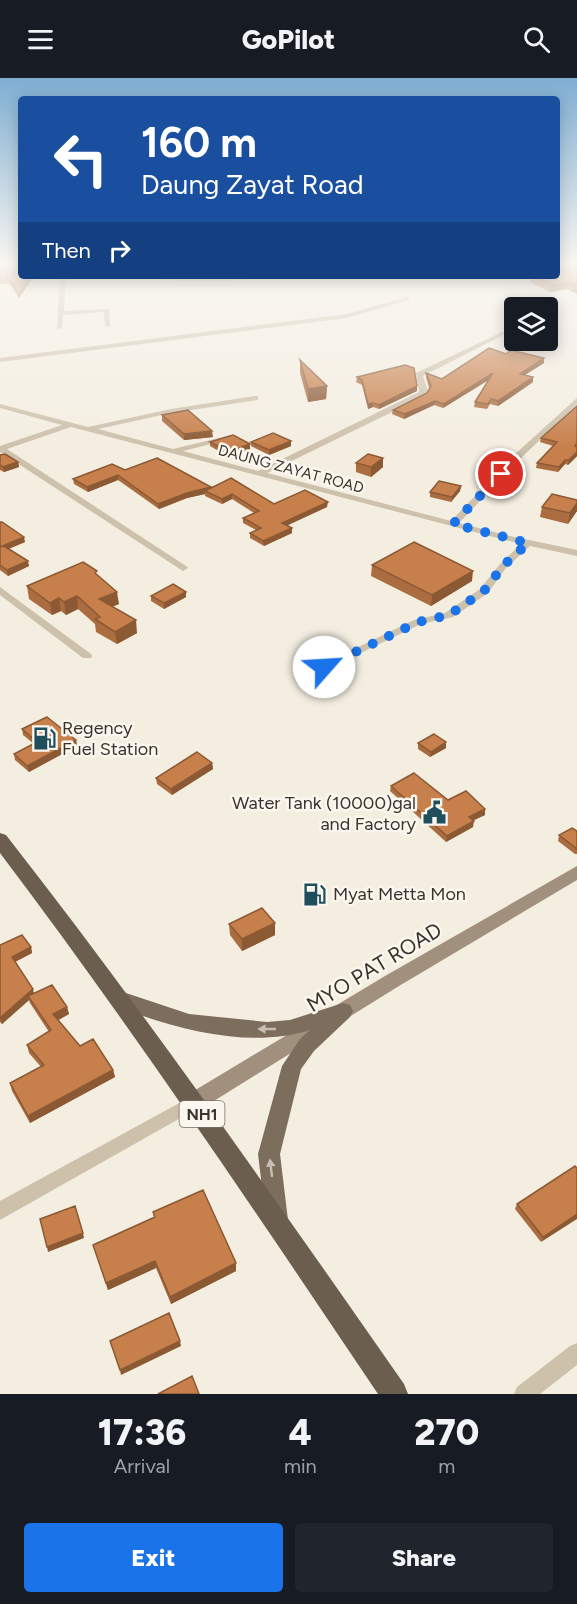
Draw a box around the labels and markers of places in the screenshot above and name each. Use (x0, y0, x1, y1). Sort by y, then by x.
pin (475, 448, 526, 499)
place label: Regency Fuel Station (62, 717, 158, 760)
fuel station icon: Regency Fuel Station (31, 725, 57, 751)
place label: Water Tank (10000)gal and Factory (232, 792, 417, 835)
public building icon: Water Tank (10000)gal and Factory (421, 800, 447, 826)
fuel station icon: Myat Metta Mon (302, 881, 328, 907)
place label: Myat Metta Mon (333, 883, 466, 905)

